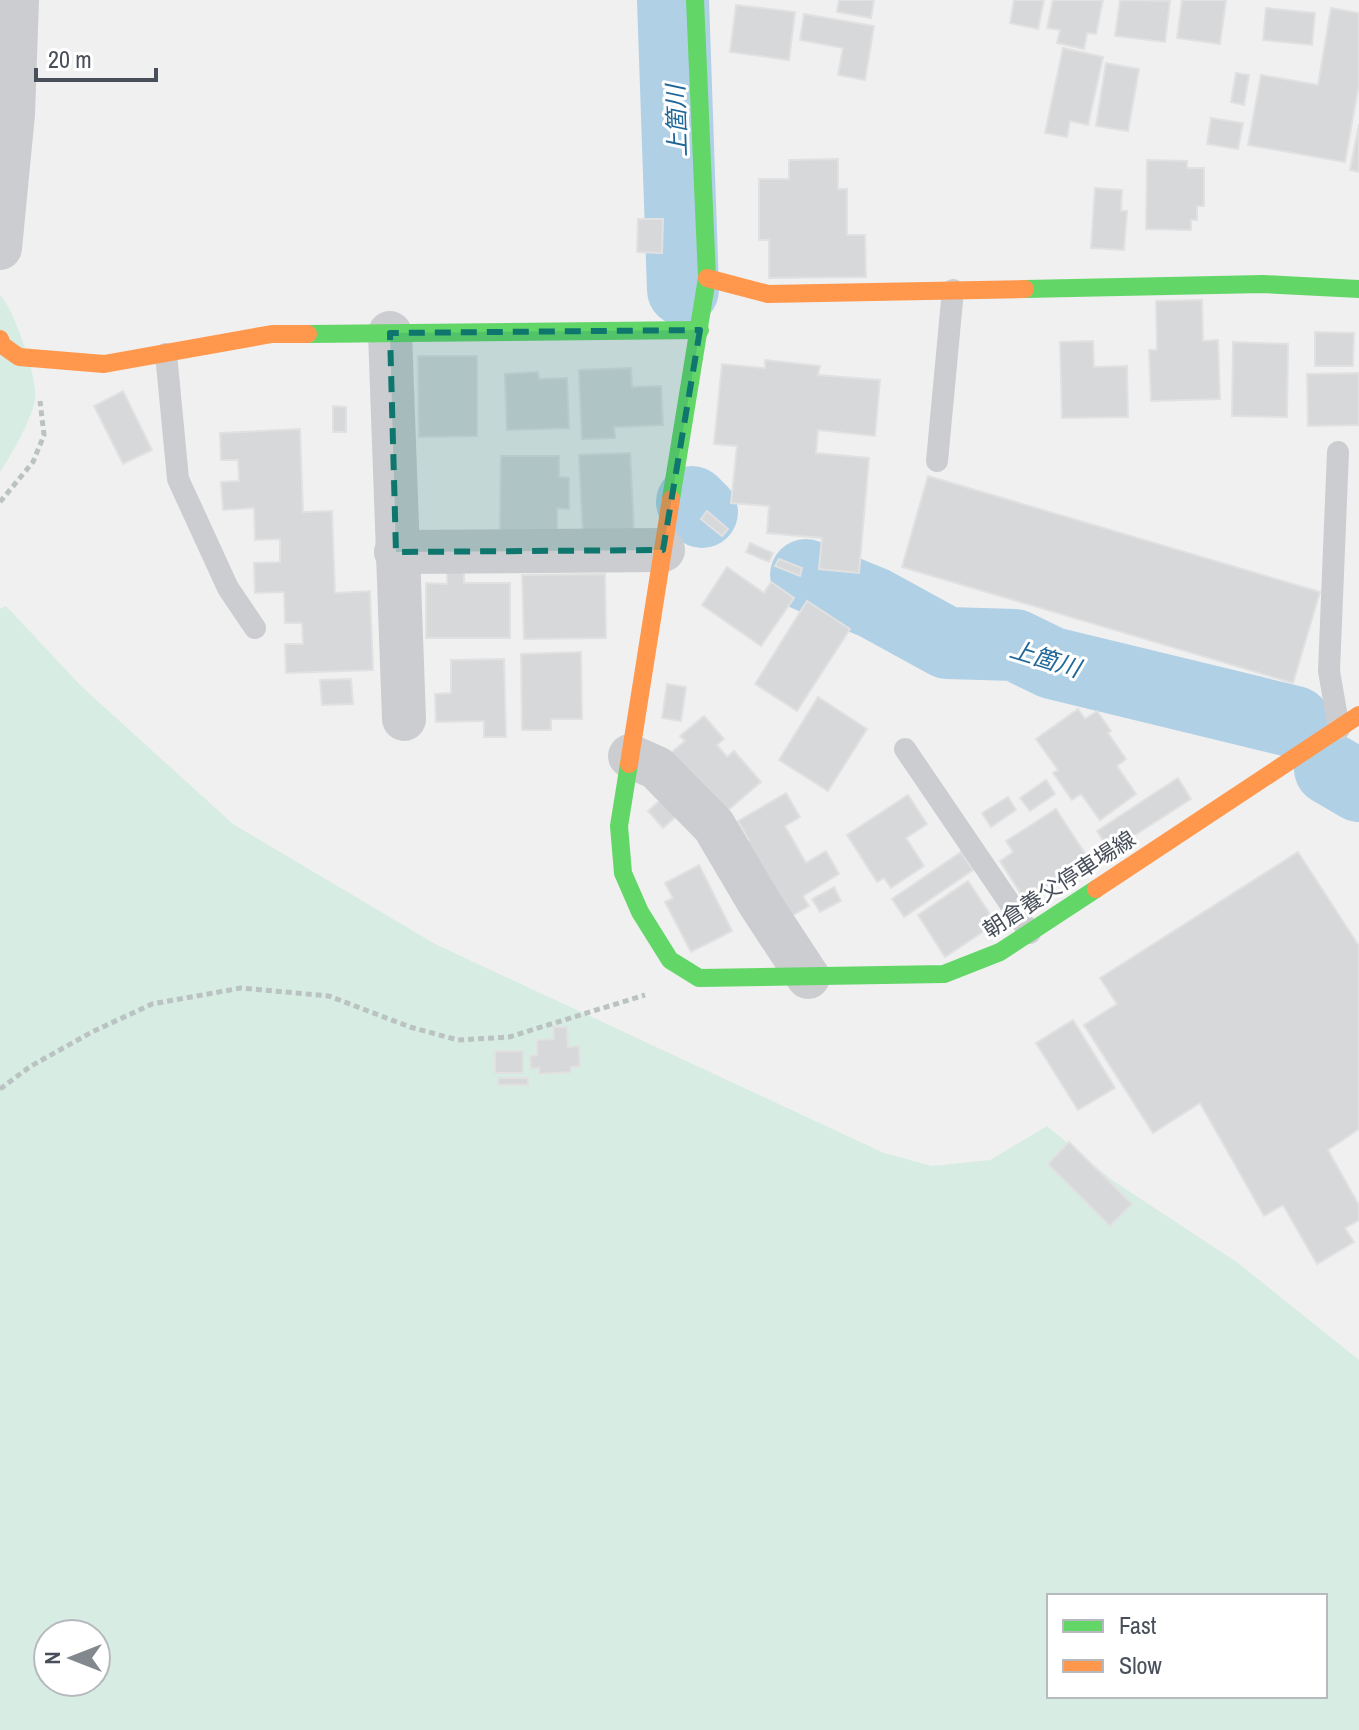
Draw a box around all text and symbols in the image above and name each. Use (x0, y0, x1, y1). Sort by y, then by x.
scale bar (36, 32, 156, 82)
text: 20 m (48, 43, 92, 75)
water label: 上箇川 (659, 82, 693, 158)
water label: 上箇川 (1006, 632, 1087, 685)
street label: 朝倉養父停車場線 (977, 823, 1141, 945)
legend (1047, 1594, 1327, 1698)
text: Fast (1119, 1609, 1157, 1641)
north arrow (32, 1618, 112, 1698)
text: Slow (1119, 1649, 1162, 1681)
text: N (37, 1651, 67, 1665)

